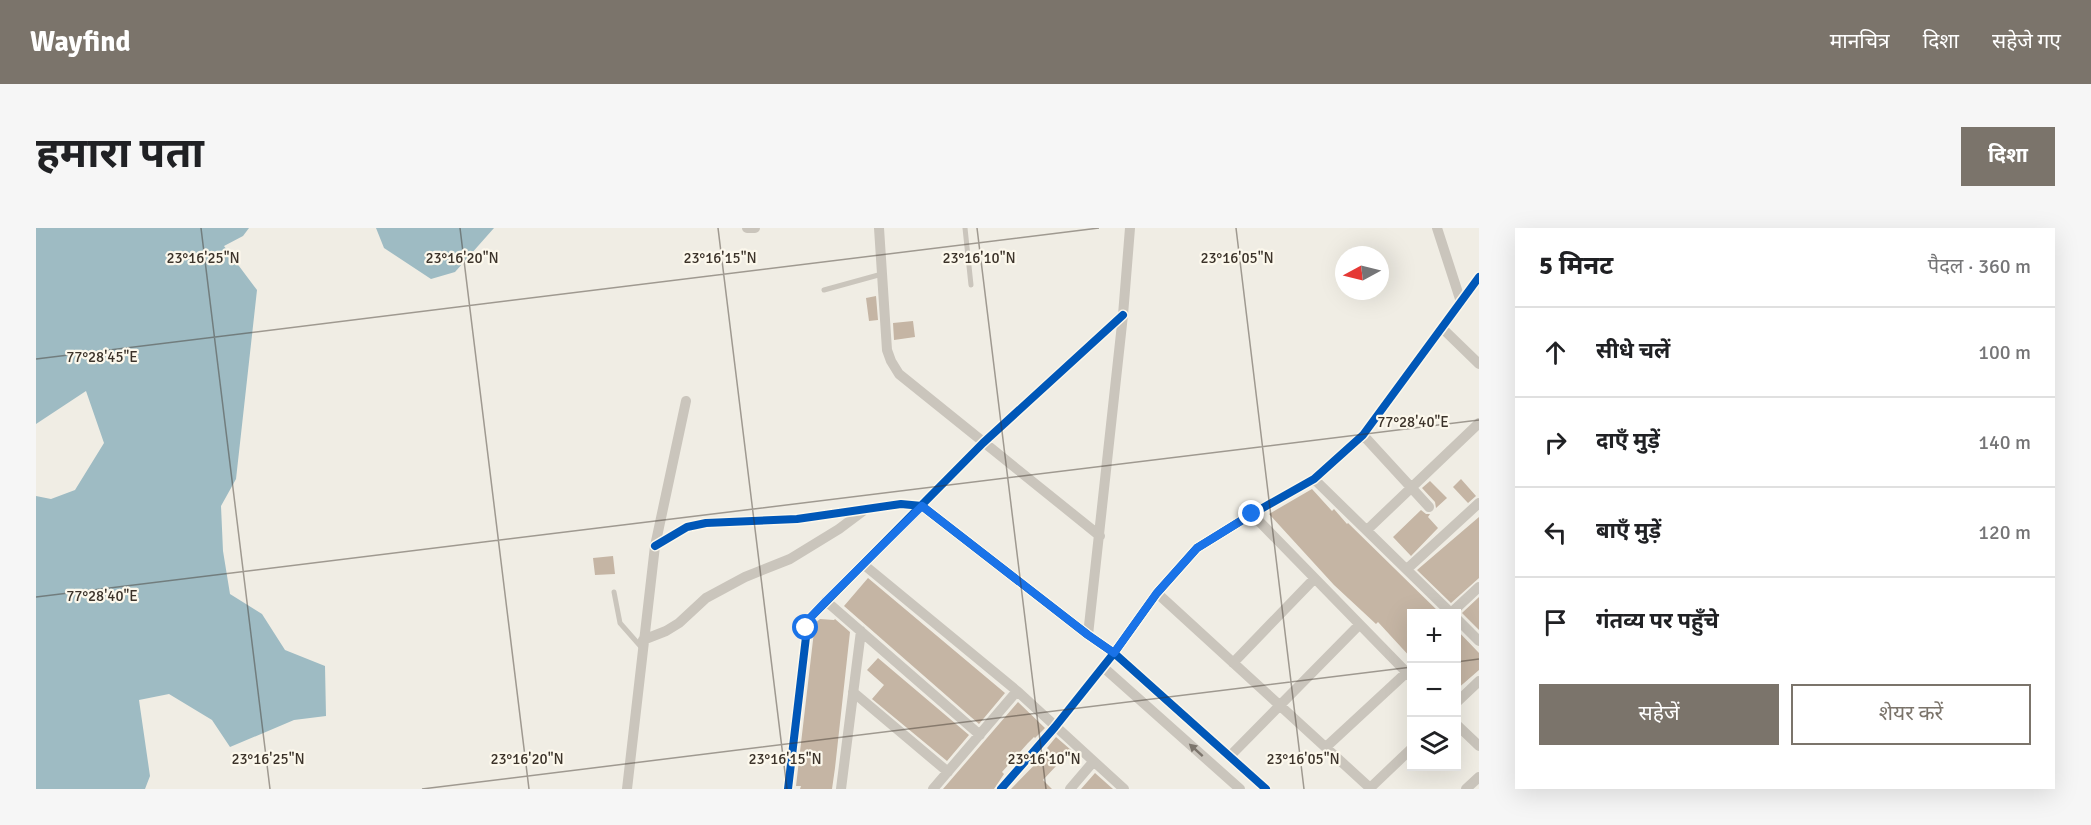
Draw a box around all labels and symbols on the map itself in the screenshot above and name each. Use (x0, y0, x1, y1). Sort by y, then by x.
north arrow (1335, 246, 1389, 300)
text: 23°16'25"N (166, 249, 240, 267)
text: 23°16'20"N (425, 249, 499, 267)
text: 23°16'15"N (683, 249, 757, 267)
text: 23°16'10"N (942, 249, 1016, 267)
text: 23°16'05"N (1200, 249, 1274, 267)
text: 77°28'45"E (66, 348, 138, 366)
text: 77°28'40"E (1377, 413, 1449, 431)
route end (1238, 500, 1264, 526)
text: 77°28'40"E (66, 587, 138, 605)
route start (792, 614, 818, 640)
one-way arrow (1189, 743, 1204, 757)
text: 23°16'25"N (231, 750, 305, 768)
text: 23°16'20"N (490, 750, 564, 768)
text: 23°16'15"N (748, 750, 822, 768)
text: 23°16'10"N (1007, 750, 1081, 768)
text: 23°16'05"N (1266, 750, 1340, 768)

